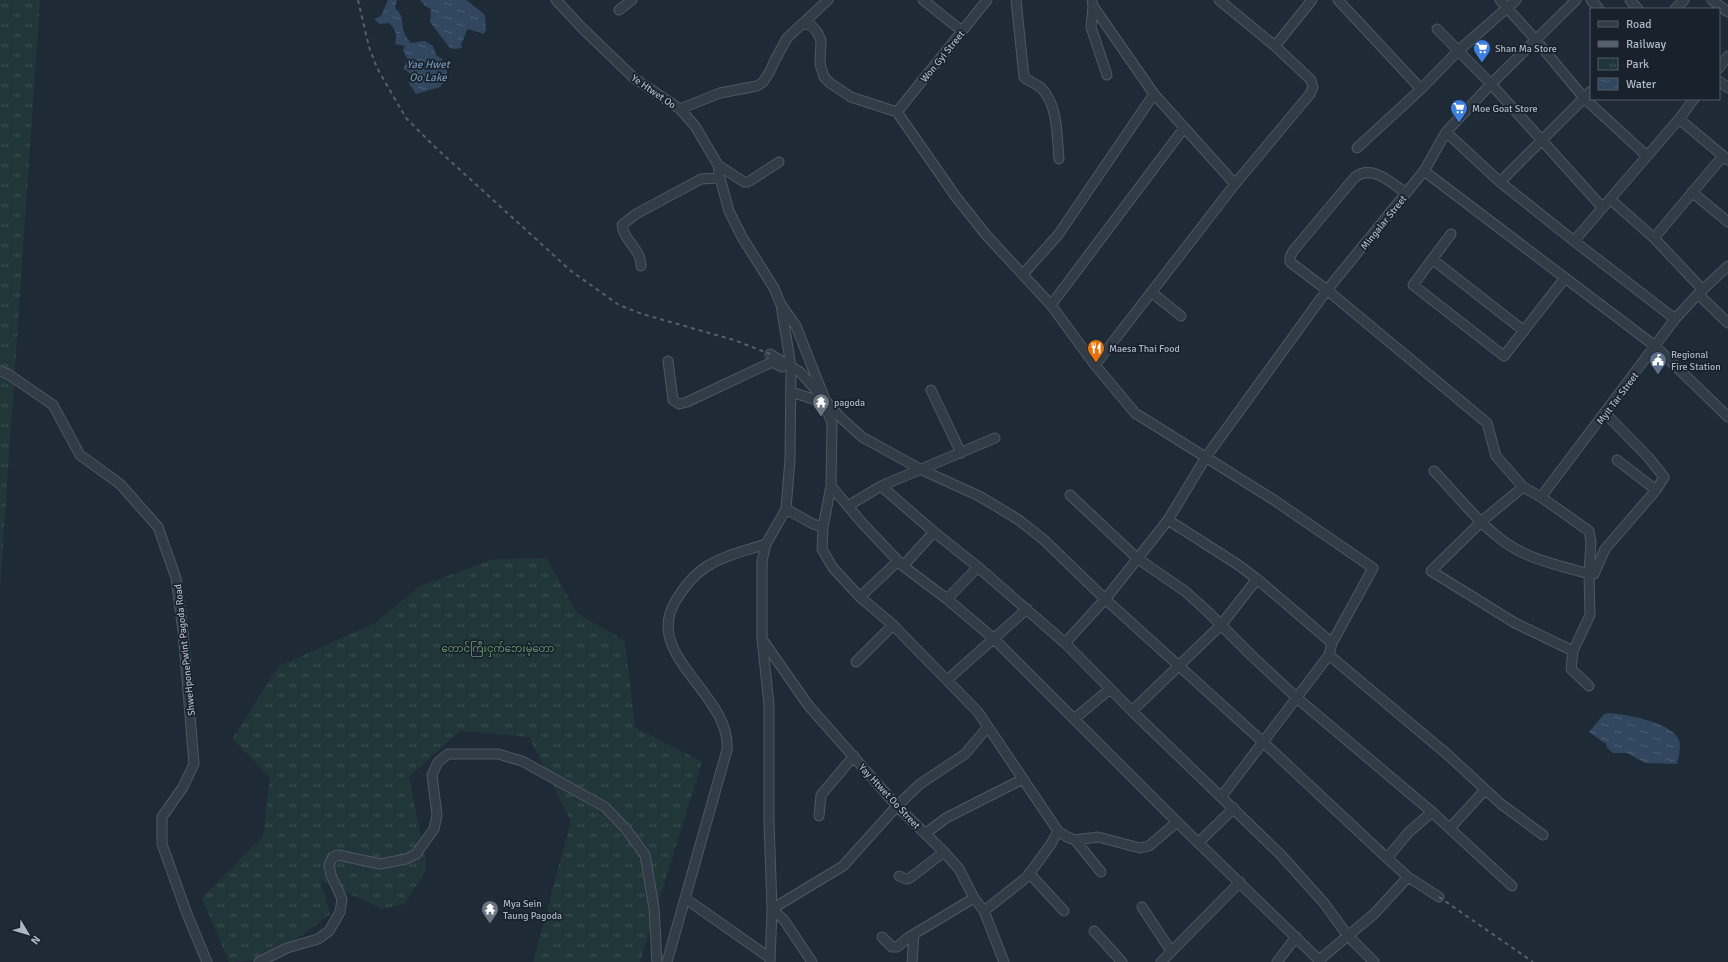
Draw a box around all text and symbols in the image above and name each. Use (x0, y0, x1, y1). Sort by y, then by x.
legend (1590, 8, 1720, 100)
text: Road (1626, 17, 1652, 32)
street label: Won Gyi Street (918, 28, 968, 85)
text: Railway (1626, 37, 1666, 52)
supermarket icon: Shan Ma Store (1472, 38, 1492, 63)
place label: Shan Ma Store (1495, 43, 1557, 55)
text: Park (1626, 57, 1649, 72)
water label: Yae Hwet Oo Lake (406, 58, 451, 84)
street label: Ye Htwet Oo (629, 72, 678, 112)
text: Water (1626, 77, 1657, 92)
supermarket icon: Moe Goat Store (1449, 98, 1469, 123)
place label: Moe Goat Store (1472, 103, 1537, 115)
street label: Mingalar Street (1358, 193, 1410, 252)
restaurant icon: Maesa Thai Food (1086, 338, 1106, 363)
place label: Maesa Thai Food (1109, 343, 1180, 355)
place label: Regional Fire Station (1671, 349, 1721, 373)
public building icon: Regional Fire Station (1648, 350, 1668, 375)
street label: Myit Tar Street (1594, 370, 1642, 427)
temple icon: pagoda (811, 392, 831, 417)
place label: pagoda (834, 397, 865, 409)
street label: ShweHponePwint Pagoda Road (172, 583, 198, 716)
park label: တောင်ကြီးငှက်ဘေးမဲ့တော (442, 641, 555, 657)
street label: Yay Htwet Oo Street (856, 762, 923, 832)
place label: Mya Sein Taung Pagoda (503, 898, 562, 922)
temple icon: Mya Sein Taung Pagoda (480, 899, 500, 924)
north arrow (8, 914, 48, 954)
text: N (28, 933, 43, 947)

